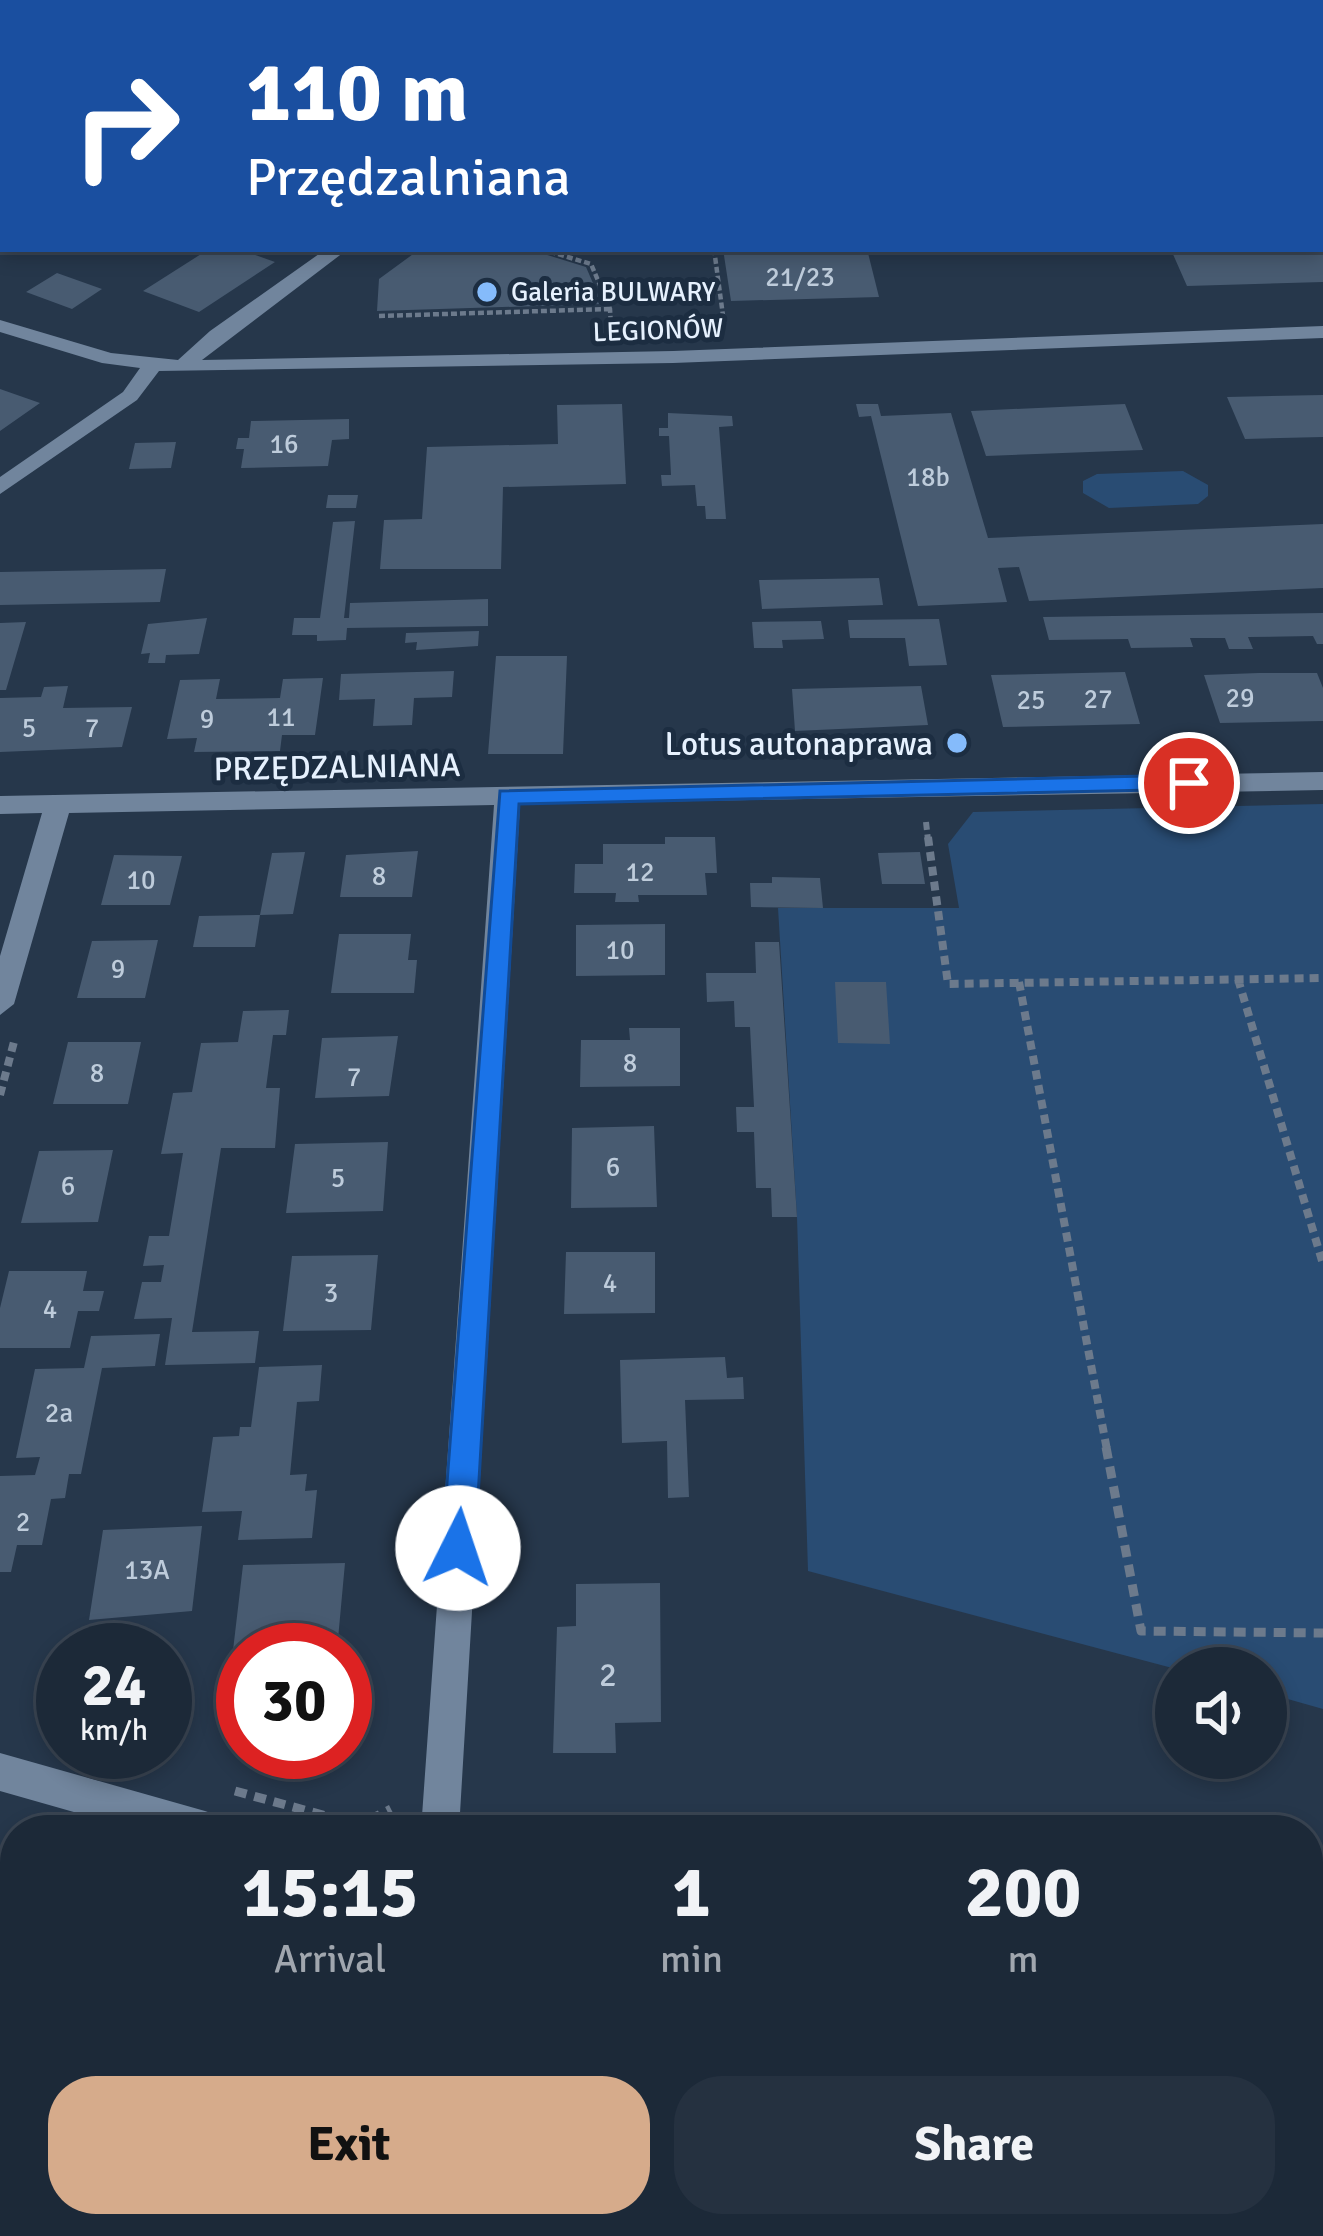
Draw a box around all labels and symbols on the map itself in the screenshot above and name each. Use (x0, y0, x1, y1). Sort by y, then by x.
house number: 21/23 (765, 261, 835, 294)
place label: Galeria BULWARY (511, 276, 716, 309)
marker: Galeria BULWARY (474, 279, 500, 305)
street label: LEGIONÓW (592, 312, 724, 349)
house number: 16 (269, 428, 299, 461)
house number: 18b (906, 461, 950, 494)
house number: 29 (1225, 682, 1255, 715)
house number: 27 (1083, 683, 1113, 716)
house number: 25 (1016, 684, 1046, 717)
house number: 11 (266, 701, 296, 734)
house number: 9 (200, 703, 214, 736)
house number: 5 (22, 712, 36, 745)
house number: 7 (85, 712, 99, 745)
place label: Lotus autonaprawa (665, 724, 933, 765)
marker: Lotus autonaprawa (944, 730, 970, 756)
pin (1138, 732, 1240, 834)
street label: PRZĘDZALNIANA (213, 745, 461, 790)
house number: 12 (625, 856, 655, 889)
house number: 8 (372, 860, 386, 893)
house number: 10 (126, 864, 156, 897)
house number: 10 (605, 934, 635, 967)
house number: 9 (111, 953, 125, 986)
house number: 8 (623, 1047, 637, 1080)
house number: 8 (90, 1057, 104, 1090)
house number: 7 (347, 1061, 361, 1094)
house number: 6 (606, 1151, 620, 1184)
house number: 5 (331, 1162, 345, 1195)
house number: 6 (61, 1170, 75, 1203)
house number: 4 (603, 1267, 617, 1300)
house number: 3 (324, 1277, 338, 1310)
house number: 4 (43, 1293, 57, 1326)
house number: 2a (45, 1397, 73, 1430)
position arrow (395, 1485, 521, 1611)
house number: 2 (16, 1506, 30, 1539)
house number: 13A (124, 1554, 170, 1587)
speed limit sign: 30 (216, 1623, 372, 1779)
house number: 2 (599, 1655, 617, 1696)

